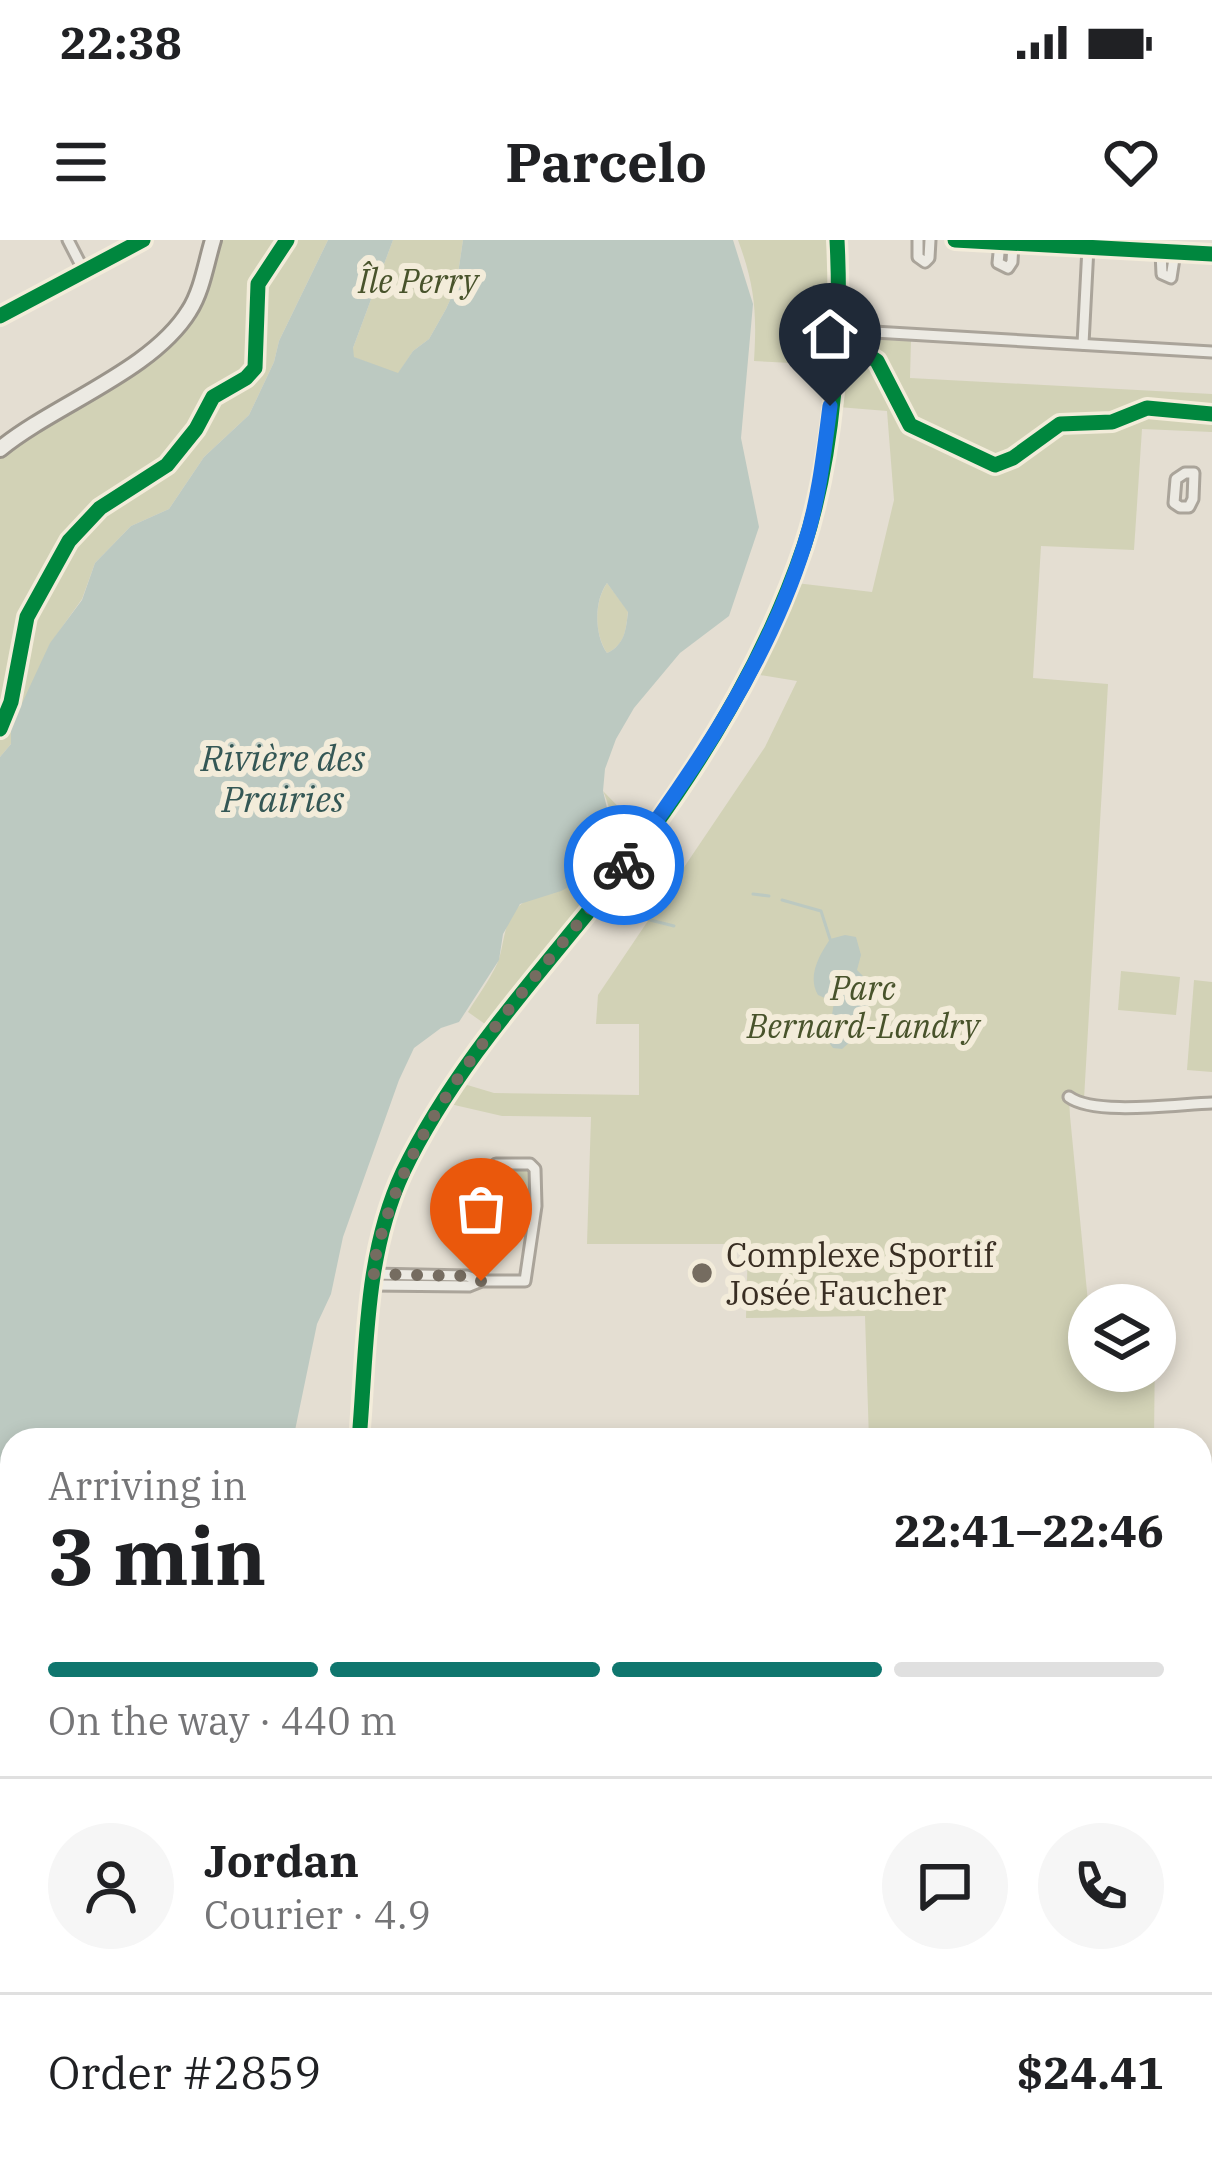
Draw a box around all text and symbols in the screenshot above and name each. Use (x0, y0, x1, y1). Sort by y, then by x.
text: 22:38 (60, 13, 182, 71)
text: Parcelo (505, 127, 707, 197)
icon: menu (48, 129, 114, 195)
icon: heart (1098, 129, 1164, 195)
park label: Île Perry (357, 259, 481, 302)
pin (779, 283, 881, 406)
icon: home (797, 301, 863, 367)
water label: Rivière des Prairies (200, 734, 366, 822)
courier (564, 805, 684, 925)
icon: bike (591, 832, 657, 898)
park label: Parc Bernard-Landry (746, 966, 982, 1047)
pin (430, 1158, 532, 1281)
icon: bag (448, 1176, 514, 1242)
place label: Complexe Sportif Josée Faucher (726, 1233, 997, 1314)
marker: Complexe Sportif Josée Faucher (689, 1260, 715, 1286)
map controls (1068, 1284, 1176, 1392)
button: layers (1068, 1284, 1176, 1392)
text: Arriving in (48, 1460, 247, 1511)
text: 22:41–22:46 (894, 1501, 1164, 1559)
text: 3 min (48, 1505, 266, 1606)
text: On the way · 440 m (48, 1695, 397, 1746)
button: person (48, 1823, 174, 1949)
button: chat (882, 1823, 1008, 1949)
button: phone (1038, 1823, 1164, 1949)
text: Jordan (204, 1831, 359, 1889)
text: Courier · 4.9 (204, 1889, 431, 1940)
text: Order #2859 (48, 2043, 321, 2101)
text: $24.41 (1017, 2043, 1164, 2101)

